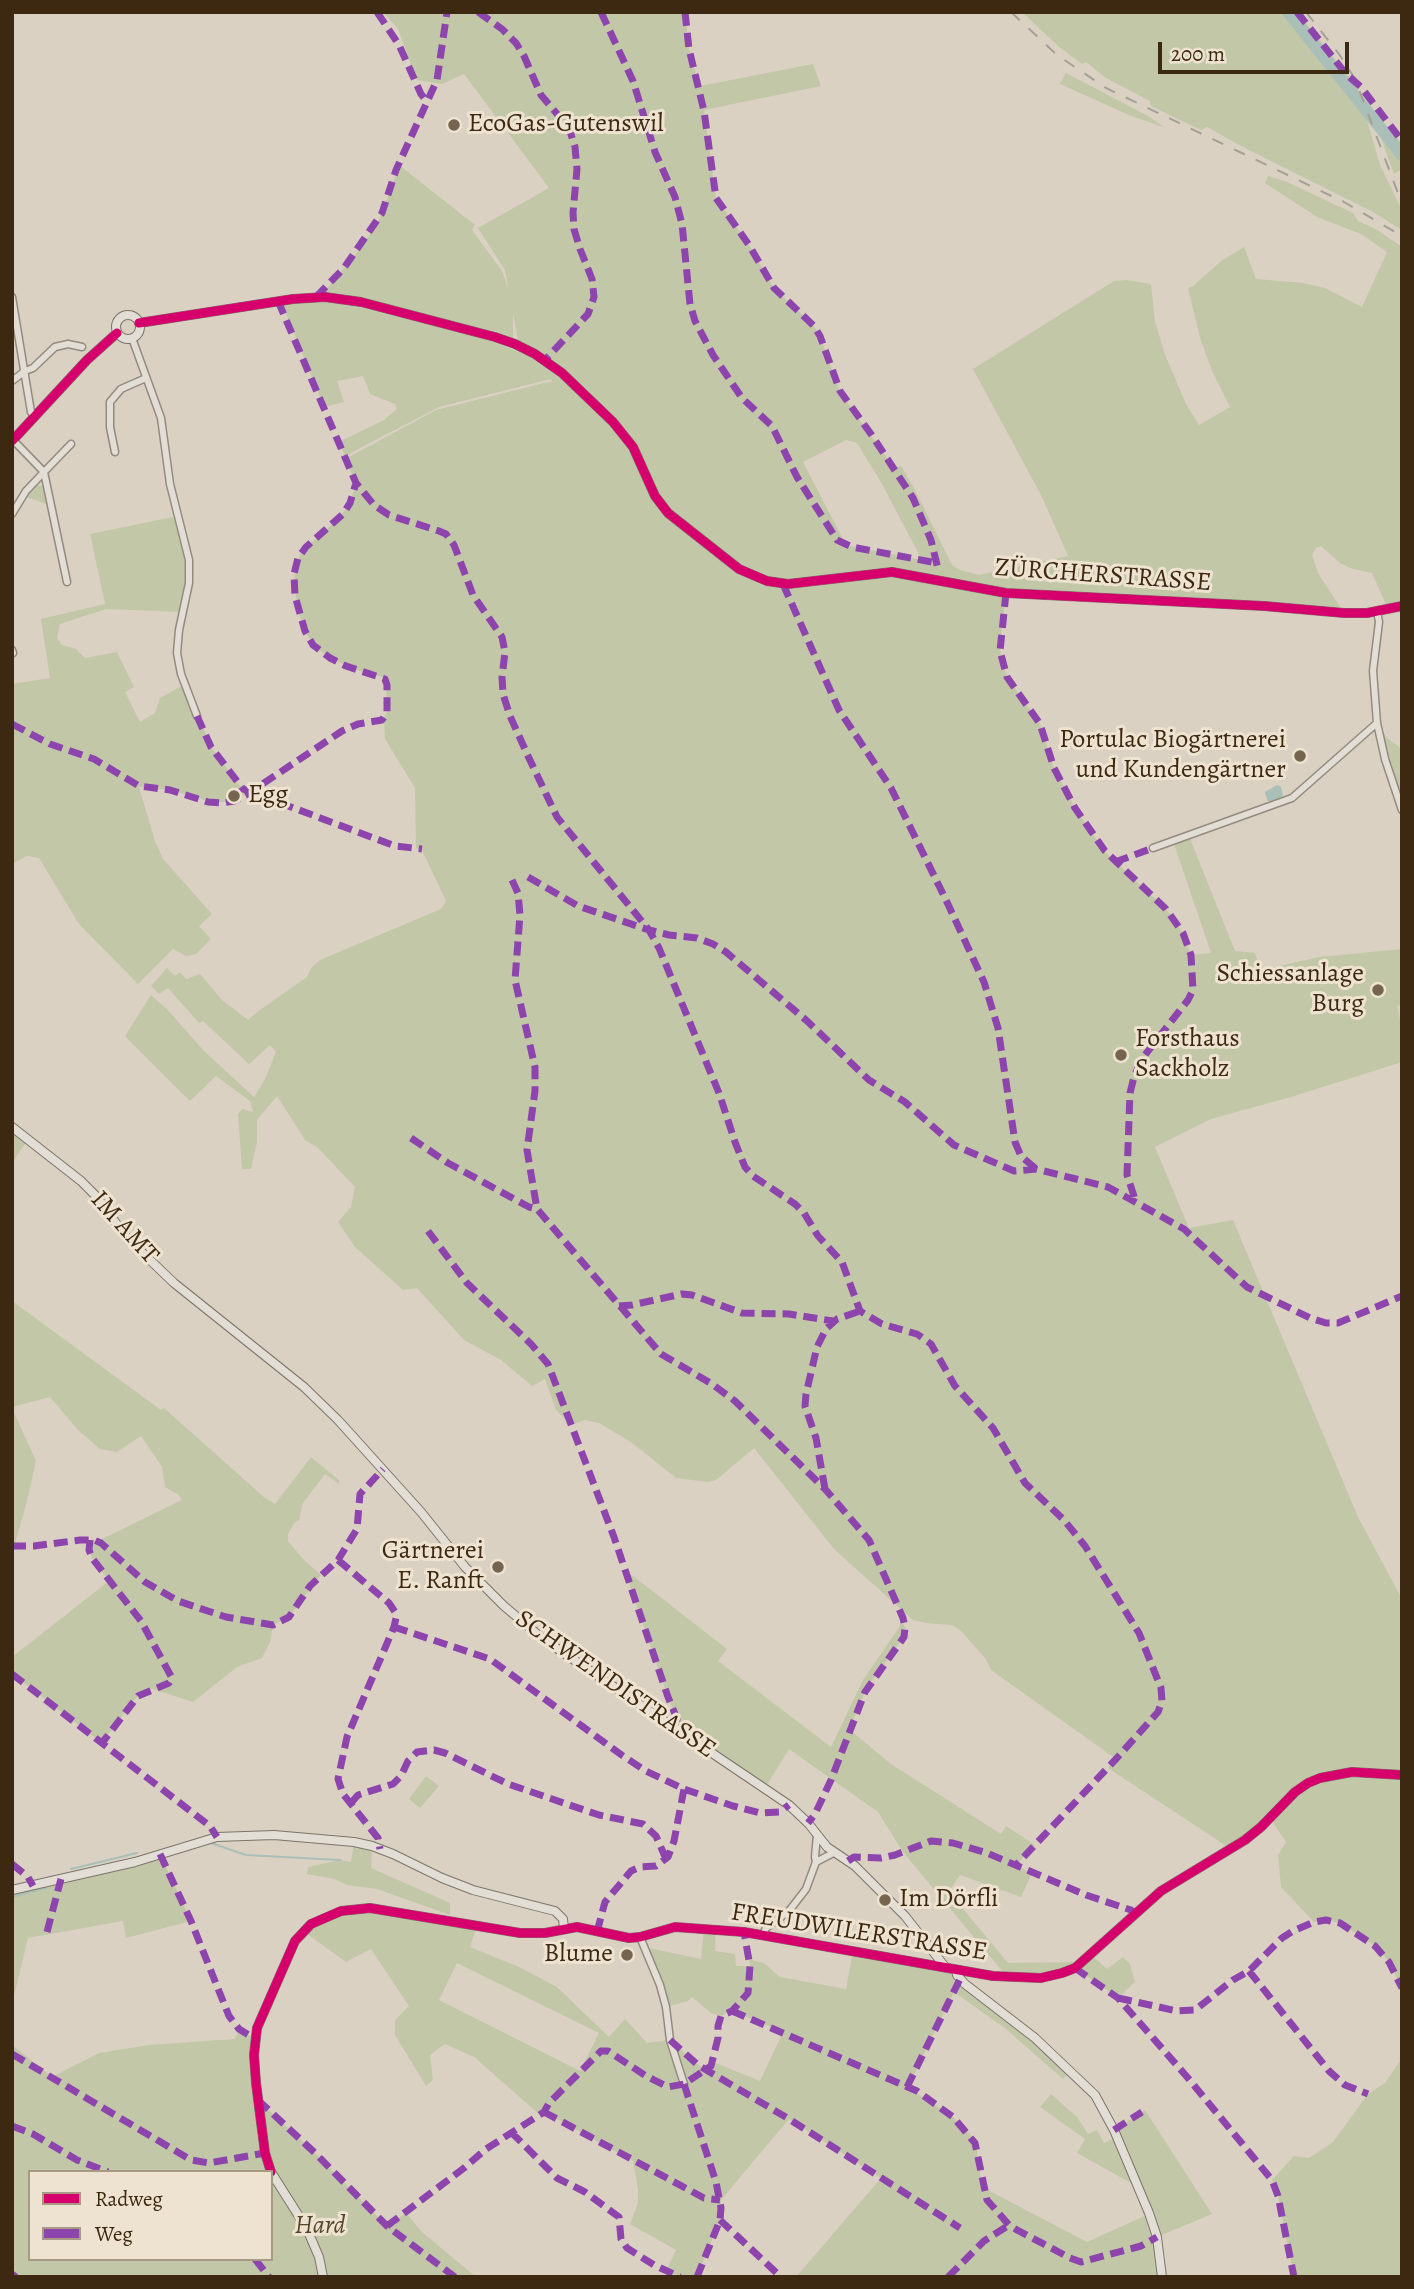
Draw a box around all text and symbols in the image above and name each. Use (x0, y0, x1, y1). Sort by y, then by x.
scale bar (1162, 28, 1353, 72)
text: 200 m (1171, 40, 1225, 68)
place label: EcoGas-Gutenswil (468, 109, 664, 141)
marker: EcoGas-Gutenswil (446, 117, 462, 133)
street label: ZÜRCHERSTRASSE (994, 553, 1212, 599)
place label: Portulac Biogärtnerei und Kundengärtner (1059, 725, 1286, 786)
marker: Portulac Biogärtnerei und Kundengärtner (1292, 748, 1308, 764)
place label: Egg (248, 780, 288, 812)
marker: Egg (226, 788, 242, 804)
place label: Schiessanlage Burg (1216, 959, 1364, 1020)
marker: Schiessanlage Burg (1370, 982, 1386, 998)
place label: Forsthaus Sackholz (1135, 1024, 1240, 1086)
marker: Forsthaus Sackholz (1113, 1047, 1129, 1063)
street label: IM AMT (83, 1185, 165, 1271)
place label: Gärtnerei E. Ranft (382, 1536, 484, 1598)
marker: Gärtnerei E. Ranft (490, 1559, 506, 1575)
street label: SCHWENDISTRASSE (509, 1604, 721, 1766)
place label: Im Dörfli (899, 1884, 998, 1916)
marker: Im Dörfli (877, 1892, 893, 1908)
street label: FREUDWILERSTRASSE (729, 1897, 989, 1969)
place label: Blume (544, 1939, 613, 1971)
marker: Blume (619, 1947, 635, 1963)
legend (28, 2170, 273, 2261)
text: Radweg (95, 2185, 163, 2213)
park label: Hard (294, 2211, 346, 2243)
text: Weg (95, 2220, 133, 2248)

